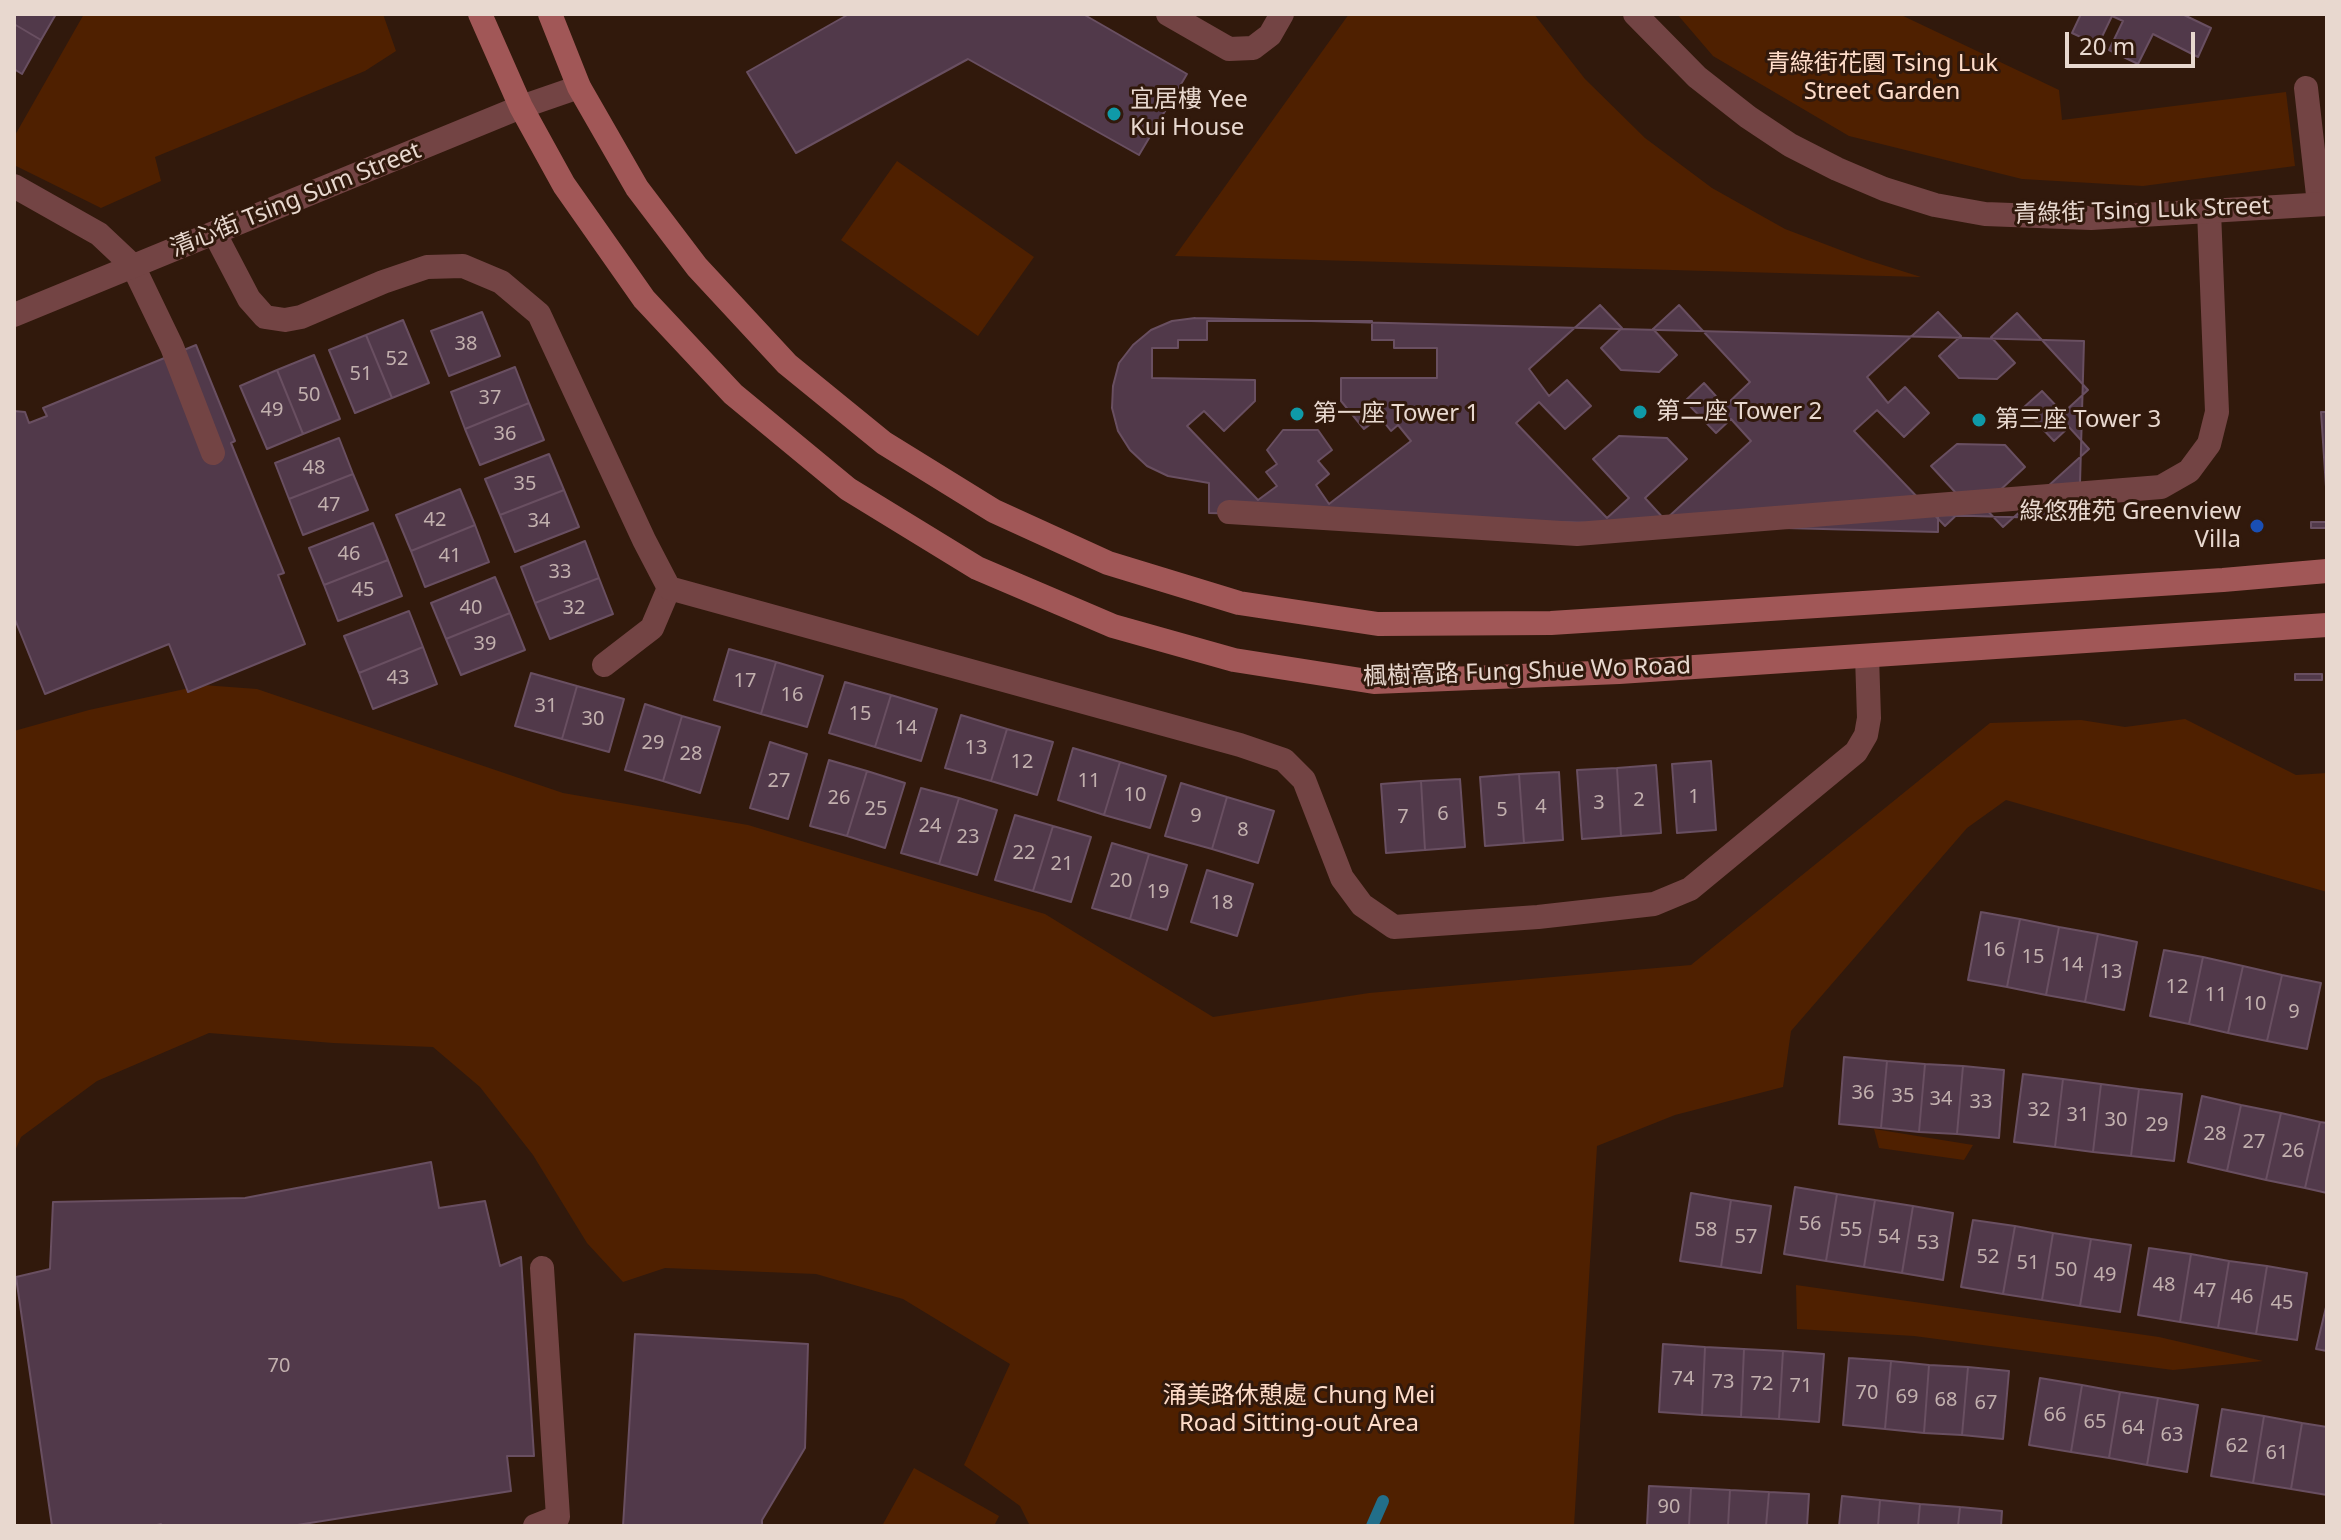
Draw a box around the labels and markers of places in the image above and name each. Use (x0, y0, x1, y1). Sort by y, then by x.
place label: 宜居樓 Yee Kui House (1130, 86, 1248, 142)
marker: 宜居樓 Yee Kui House (1105, 105, 1123, 123)
place label: 第二座 Tower 2 (1656, 398, 1822, 426)
place label: 第一座 Tower 1 (1313, 400, 1479, 428)
marker: 第二座 Tower 2 (1631, 403, 1649, 421)
marker: 第一座 Tower 1 (1288, 405, 1306, 423)
place label: 第三座 Tower 3 (1995, 406, 2161, 434)
marker: 第三座 Tower 3 (1970, 411, 1988, 429)
place label: 綠悠雅苑 Greenview Villa (2020, 498, 2241, 554)
marker: 綠悠雅苑 Greenview Villa (2248, 517, 2266, 535)

